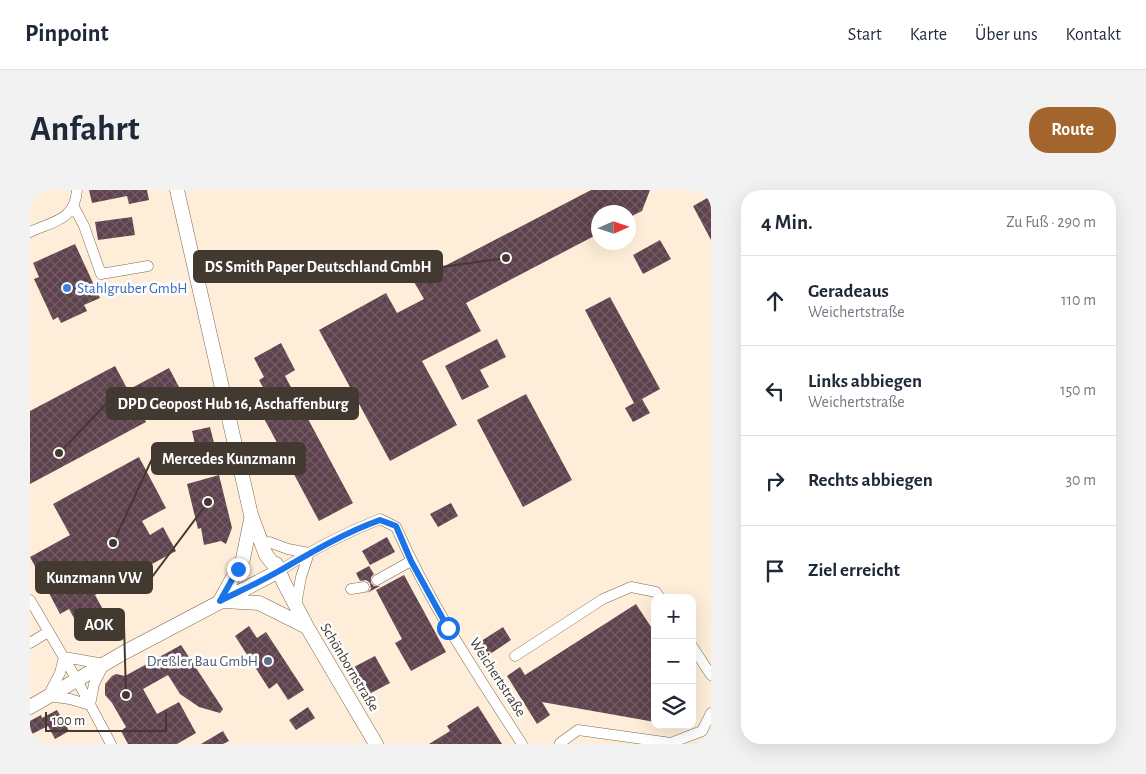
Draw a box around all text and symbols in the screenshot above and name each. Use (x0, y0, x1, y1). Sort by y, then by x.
text: Pinpoint (25, 22, 109, 46)
text: Start (848, 26, 882, 44)
text: Karte (910, 26, 947, 44)
text: Über uns (975, 26, 1038, 44)
text: Kontakt (1066, 26, 1121, 44)
button: Route (1029, 107, 1116, 153)
text: Anfahrt (30, 112, 140, 147)
north arrow (591, 205, 636, 250)
text: 4 Min. (761, 212, 813, 233)
text: Zu Fuß · 290 m (1006, 214, 1096, 230)
callout: DS Smith Paper Deutschland GmbH (194, 251, 442, 282)
text: DS Smith Paper Deutschland GmbH (204, 259, 432, 275)
place label: Stahlgruber GmbH (77, 281, 187, 296)
marker: Stahlgruber GmbH (61, 282, 73, 294)
text: Geradeaus (808, 282, 889, 301)
icon: ahead (761, 287, 789, 315)
text: 110 m (1061, 292, 1096, 308)
text: Weichertstraße (808, 304, 905, 320)
text: Links abbiegen (808, 372, 922, 391)
icon: left (761, 377, 789, 405)
text: 150 m (1060, 382, 1096, 398)
callout: DPD Geopost Hub 16, Aschaffenburg (107, 388, 358, 419)
text: Weichertstraße (808, 394, 905, 410)
text: DPD Geopost Hub 16, Aschaffenburg (117, 396, 350, 412)
callout: Mercedes Kunzmann (152, 443, 305, 474)
text: Mercedes Kunzmann (162, 451, 296, 467)
icon: right (761, 467, 789, 495)
text: Rechts abbiegen (808, 471, 933, 490)
text: 30 m (1066, 472, 1096, 488)
icon: arrive (761, 557, 789, 585)
route end (227, 558, 250, 581)
text: Ziel erreicht (808, 561, 900, 580)
callout: Kunzmann VW (36, 562, 152, 593)
text: Kunzmann VW (46, 570, 143, 586)
map controls (651, 594, 696, 729)
button: + (651, 594, 696, 639)
callout: AOK (75, 609, 124, 640)
text: AOK (85, 617, 114, 633)
route start (437, 617, 460, 640)
street label: Schönbornstraße (317, 621, 382, 714)
street label: Weichertstraße (467, 635, 529, 719)
button: − (651, 639, 696, 684)
place label: Dreßler Bau GmbH (147, 654, 258, 669)
marker: Dreßler Bau GmbH (262, 655, 274, 667)
button: layers (651, 684, 696, 729)
scale bar (45, 709, 168, 732)
text: 100 m (52, 714, 85, 728)

